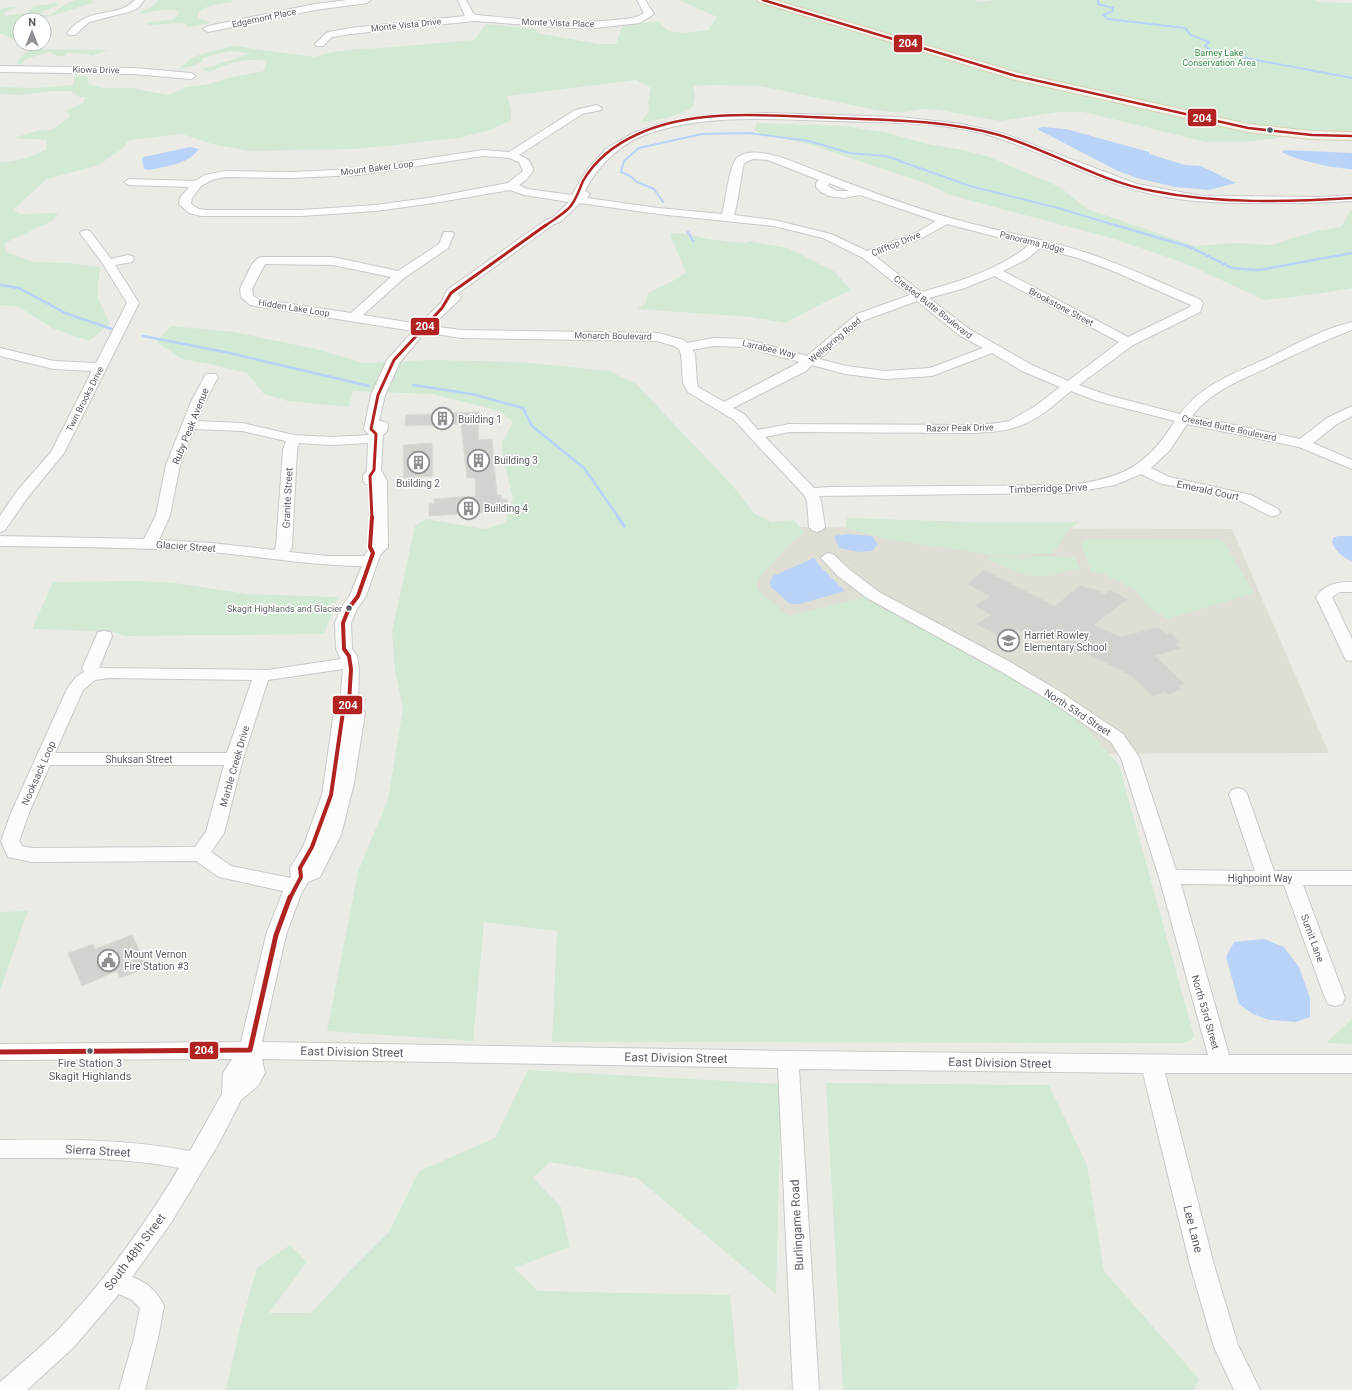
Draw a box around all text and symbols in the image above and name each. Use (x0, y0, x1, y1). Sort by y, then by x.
street label: Edgemont Place (231, 6, 297, 30)
north arrow (12, 12, 52, 52)
text: N (28, 16, 36, 29)
street label: Monte Vista Drive (370, 16, 442, 34)
street label: Monte Vista Place (521, 17, 595, 29)
line badge: 204 (893, 34, 923, 53)
text: 204 (899, 37, 918, 50)
park label: Barney Lake Conservation Area (1182, 48, 1256, 68)
street label: Kiowa Drive (72, 65, 120, 75)
line badge: 204 (1187, 108, 1217, 127)
text: 204 (1193, 112, 1212, 125)
unlabelled marker (1265, 125, 1275, 135)
street label: Mount Baker Loop (340, 159, 414, 177)
street label: Panorama Ridge (999, 229, 1065, 255)
street label: Clifftop Drive (870, 230, 922, 258)
street label: Crested Butte Boulevard (892, 273, 974, 341)
street label: Brookstone Street (1027, 286, 1095, 328)
street label: Hidden Lake Loop (258, 297, 330, 319)
street label: Wellspring Road (807, 315, 863, 365)
line badge: 204 (410, 317, 440, 336)
text: 204 (416, 320, 435, 333)
street label: Monarch Boulevard (574, 330, 652, 342)
street label: Larrabee Way (741, 338, 797, 360)
street label: Twin Brooks Drive (64, 365, 106, 433)
street label: Ruby Peak Avenue (170, 386, 211, 466)
building icon: Building 1 (429, 406, 455, 432)
street label: Crested Butte Boulevard (1181, 413, 1277, 443)
place label: Building 1 (458, 414, 502, 425)
street label: Razor Peak Drive (926, 422, 994, 434)
building icon: Building 3 (466, 447, 492, 473)
building icon: Building 2 (405, 450, 431, 476)
place label: Building 3 (494, 455, 538, 466)
street label: Granite Street (280, 467, 295, 529)
place label: Building 2 (396, 478, 440, 489)
street label: Emerald Court (1176, 478, 1240, 502)
street label: Timberridge Drive (1008, 482, 1088, 495)
building icon: Building 4 (455, 495, 481, 521)
place label: Building 4 (484, 503, 528, 514)
street label: Glacier Street (156, 539, 216, 554)
marker: Skagit Highlands and Glacier (344, 603, 354, 613)
place label: Skagit Highlands and Glacier (227, 604, 342, 614)
school or university icon: Harriet Rowley Elementary School (996, 628, 1022, 654)
place label: Harriet Rowley Elementary School (1024, 630, 1107, 653)
street label: North 53rd Street (1043, 687, 1113, 738)
line badge: 204 (332, 695, 363, 715)
text: 204 (339, 699, 358, 712)
street label: Marble Creek Drive (218, 724, 251, 808)
street label: Nooksack Loop (19, 739, 58, 807)
street label: Shuksan Street (105, 754, 173, 765)
street label: Highpoint Way (1228, 873, 1293, 884)
street label: Sumit Lane (1299, 913, 1326, 964)
public building icon: Mount Vernon Fire Station #3 (95, 947, 121, 973)
place label: Mount Vernon Fire Station #3 (124, 949, 189, 972)
street label: North 53rd Street (1190, 974, 1221, 1051)
line badge: 204 (189, 1041, 219, 1060)
text: 204 (195, 1044, 214, 1057)
street label: East Division Street (300, 1044, 404, 1060)
marker: Fire Station 3 Skagit Highlands (85, 1046, 95, 1056)
street label: East Division Street (624, 1050, 728, 1066)
street label: East Division Street (948, 1055, 1052, 1071)
place label: Fire Station 3 Skagit Highlands (49, 1057, 132, 1083)
street label: Sierra Street (65, 1142, 131, 1160)
street label: Burlingame Road (788, 1179, 806, 1271)
street label: Lee Lane (1180, 1204, 1206, 1254)
street label: South 48th Street (101, 1211, 169, 1293)

